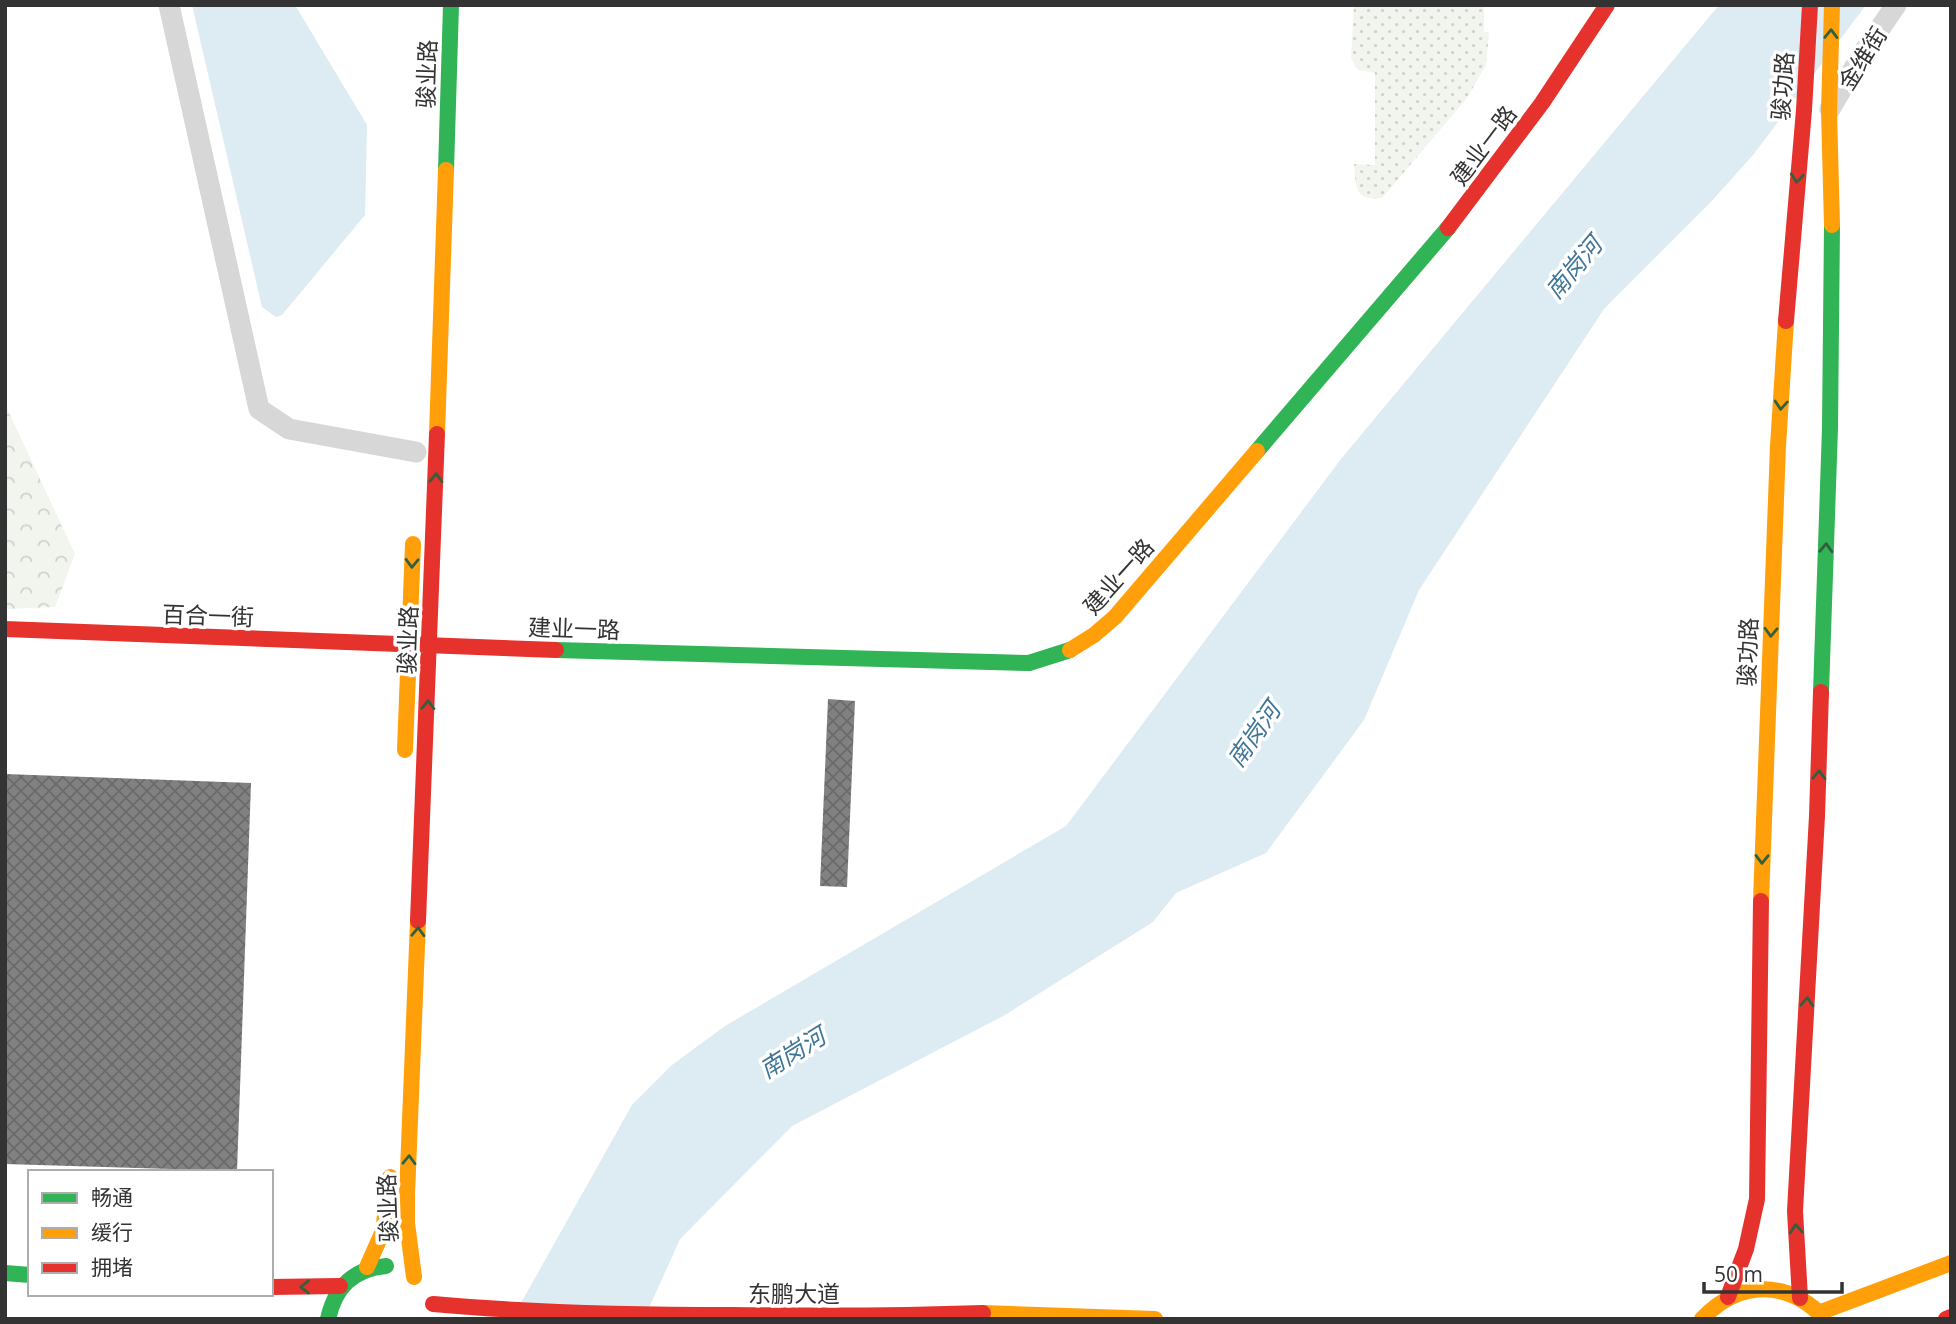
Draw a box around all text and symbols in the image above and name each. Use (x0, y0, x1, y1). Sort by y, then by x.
street label: 金维街 (1830, 20, 1894, 96)
one-way arrow (1824, 28, 1839, 39)
street label: 骏业路 (409, 39, 443, 109)
street label: 骏功路 (1764, 50, 1800, 122)
street label: 建业一路 (1443, 99, 1523, 191)
one-way arrow (1790, 172, 1805, 184)
water label: 南岗河 (1537, 226, 1611, 305)
one-way arrow (1774, 400, 1789, 411)
one-way arrow (428, 472, 443, 483)
street label: 建业一路 (1075, 531, 1161, 621)
one-way arrow (1819, 542, 1834, 553)
one-way arrow (405, 558, 420, 569)
street label: 百合一街 (161, 597, 255, 633)
street label: 骏业路 (390, 605, 424, 675)
street label: 建业一路 (527, 610, 621, 646)
street label: 骏功路 (1730, 617, 1764, 687)
one-way arrow (1763, 627, 1778, 638)
water label: 南岗河 (1219, 692, 1289, 773)
one-way arrow (420, 699, 435, 710)
one-way arrow (1811, 769, 1826, 780)
one-way arrow (1754, 855, 1770, 865)
one-way arrow (411, 927, 426, 938)
one-way arrow (1799, 997, 1814, 1008)
water label: 南岗河 (753, 1017, 835, 1085)
one-way arrow (401, 1154, 416, 1165)
legend (28, 1170, 273, 1296)
street label: 骏业路 (370, 1173, 404, 1243)
text: 畅通 (91, 1183, 133, 1211)
text: 缓行 (91, 1218, 133, 1246)
one-way arrow (1789, 1224, 1804, 1235)
scale bar (1704, 1250, 1842, 1294)
text: 拥堵 (91, 1253, 133, 1281)
text: 50 m (1714, 1260, 1763, 1288)
street label: 东鹏大道 (748, 1277, 840, 1309)
one-way arrow (300, 1279, 310, 1295)

